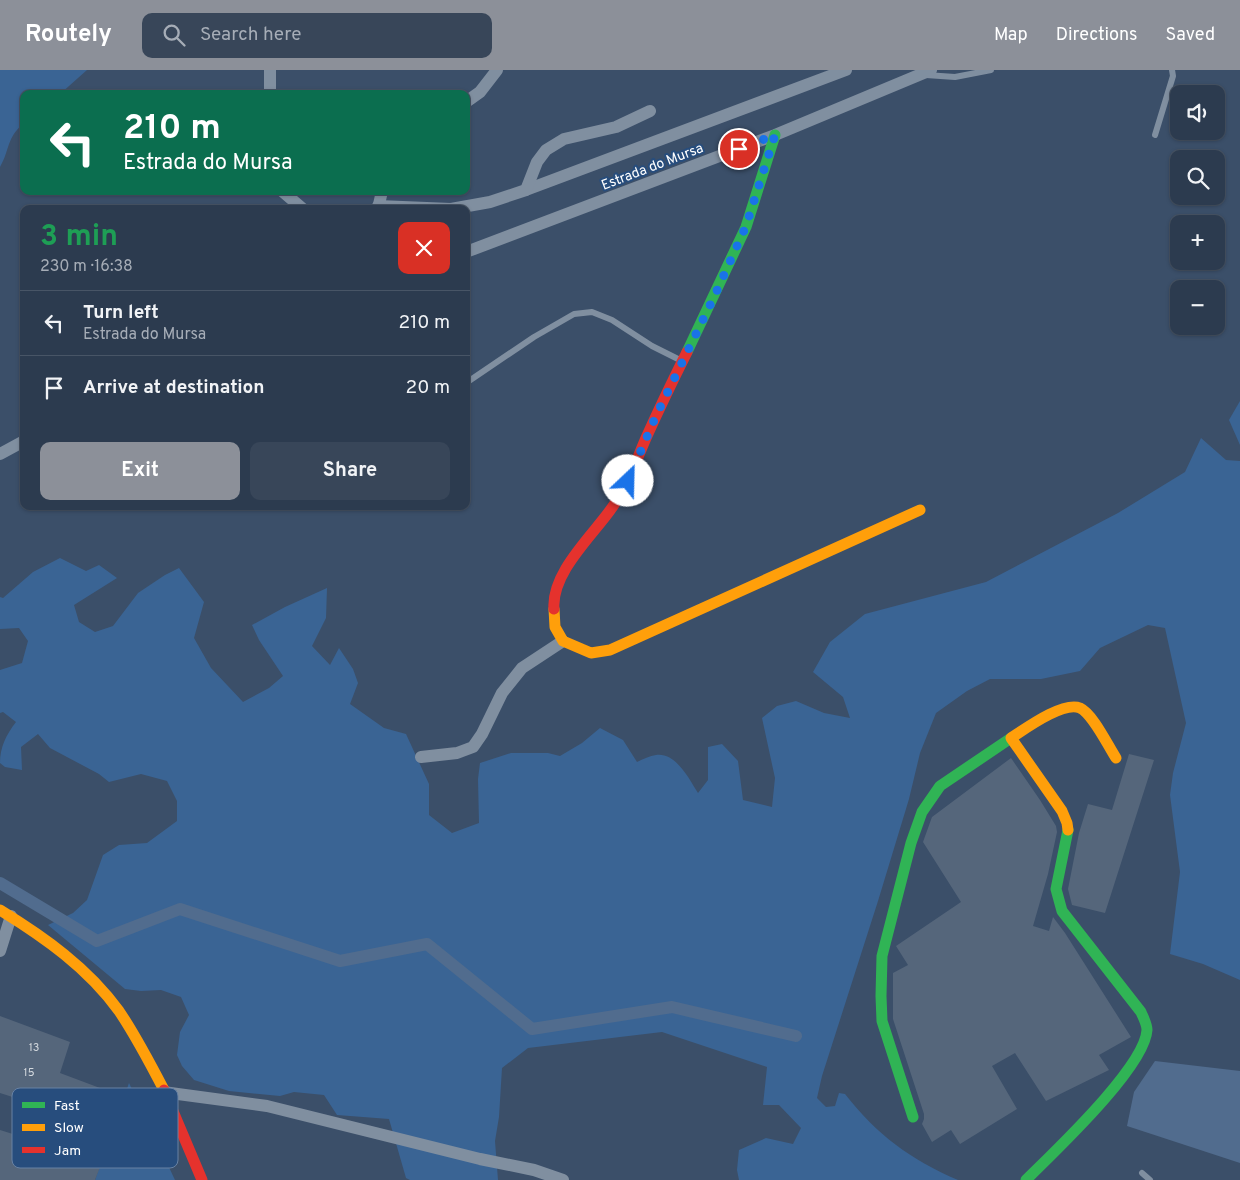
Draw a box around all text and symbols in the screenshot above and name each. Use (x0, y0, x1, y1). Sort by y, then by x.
search box (142, 13, 492, 58)
text: Routely (25, 20, 112, 50)
icon: search (160, 21, 188, 49)
text: Search here (200, 23, 301, 47)
text: Map (994, 24, 1028, 47)
text: Directions (1056, 24, 1138, 47)
text: Saved (1166, 24, 1215, 47)
map controls (1170, 85, 1225, 335)
button: sound (1170, 85, 1225, 140)
text: 210 m (123, 107, 221, 151)
icon: left (40, 110, 105, 175)
pin (718, 128, 760, 170)
icon: arrive (725, 135, 753, 163)
street label: Estrada do Mursa (599, 140, 706, 195)
text: Estrada do Mursa (123, 150, 293, 177)
button: search (1170, 150, 1225, 205)
button: + (1170, 215, 1225, 270)
text: 3 min (40, 219, 118, 256)
button: close (398, 222, 450, 274)
text: 230 m · 16:38 (40, 257, 133, 277)
button: − (1170, 280, 1225, 335)
text: Turn left (83, 301, 159, 325)
icon: left (40, 309, 68, 337)
text: 210 m (399, 311, 450, 335)
text: Estrada do Mursa (83, 325, 206, 345)
icon: arrive (40, 374, 68, 402)
text: Arrive at destination (83, 376, 264, 400)
text: 20 m (406, 376, 450, 400)
button: Exit (40, 442, 240, 500)
button: Share (250, 442, 450, 500)
position arrow (601, 454, 653, 506)
house number: 13 (29, 1041, 39, 1055)
house number: 15 (24, 1066, 35, 1080)
legend (12, 1088, 178, 1168)
text: Fast (54, 1098, 80, 1115)
text: Slow (54, 1120, 84, 1137)
text: Jam (54, 1143, 81, 1160)

